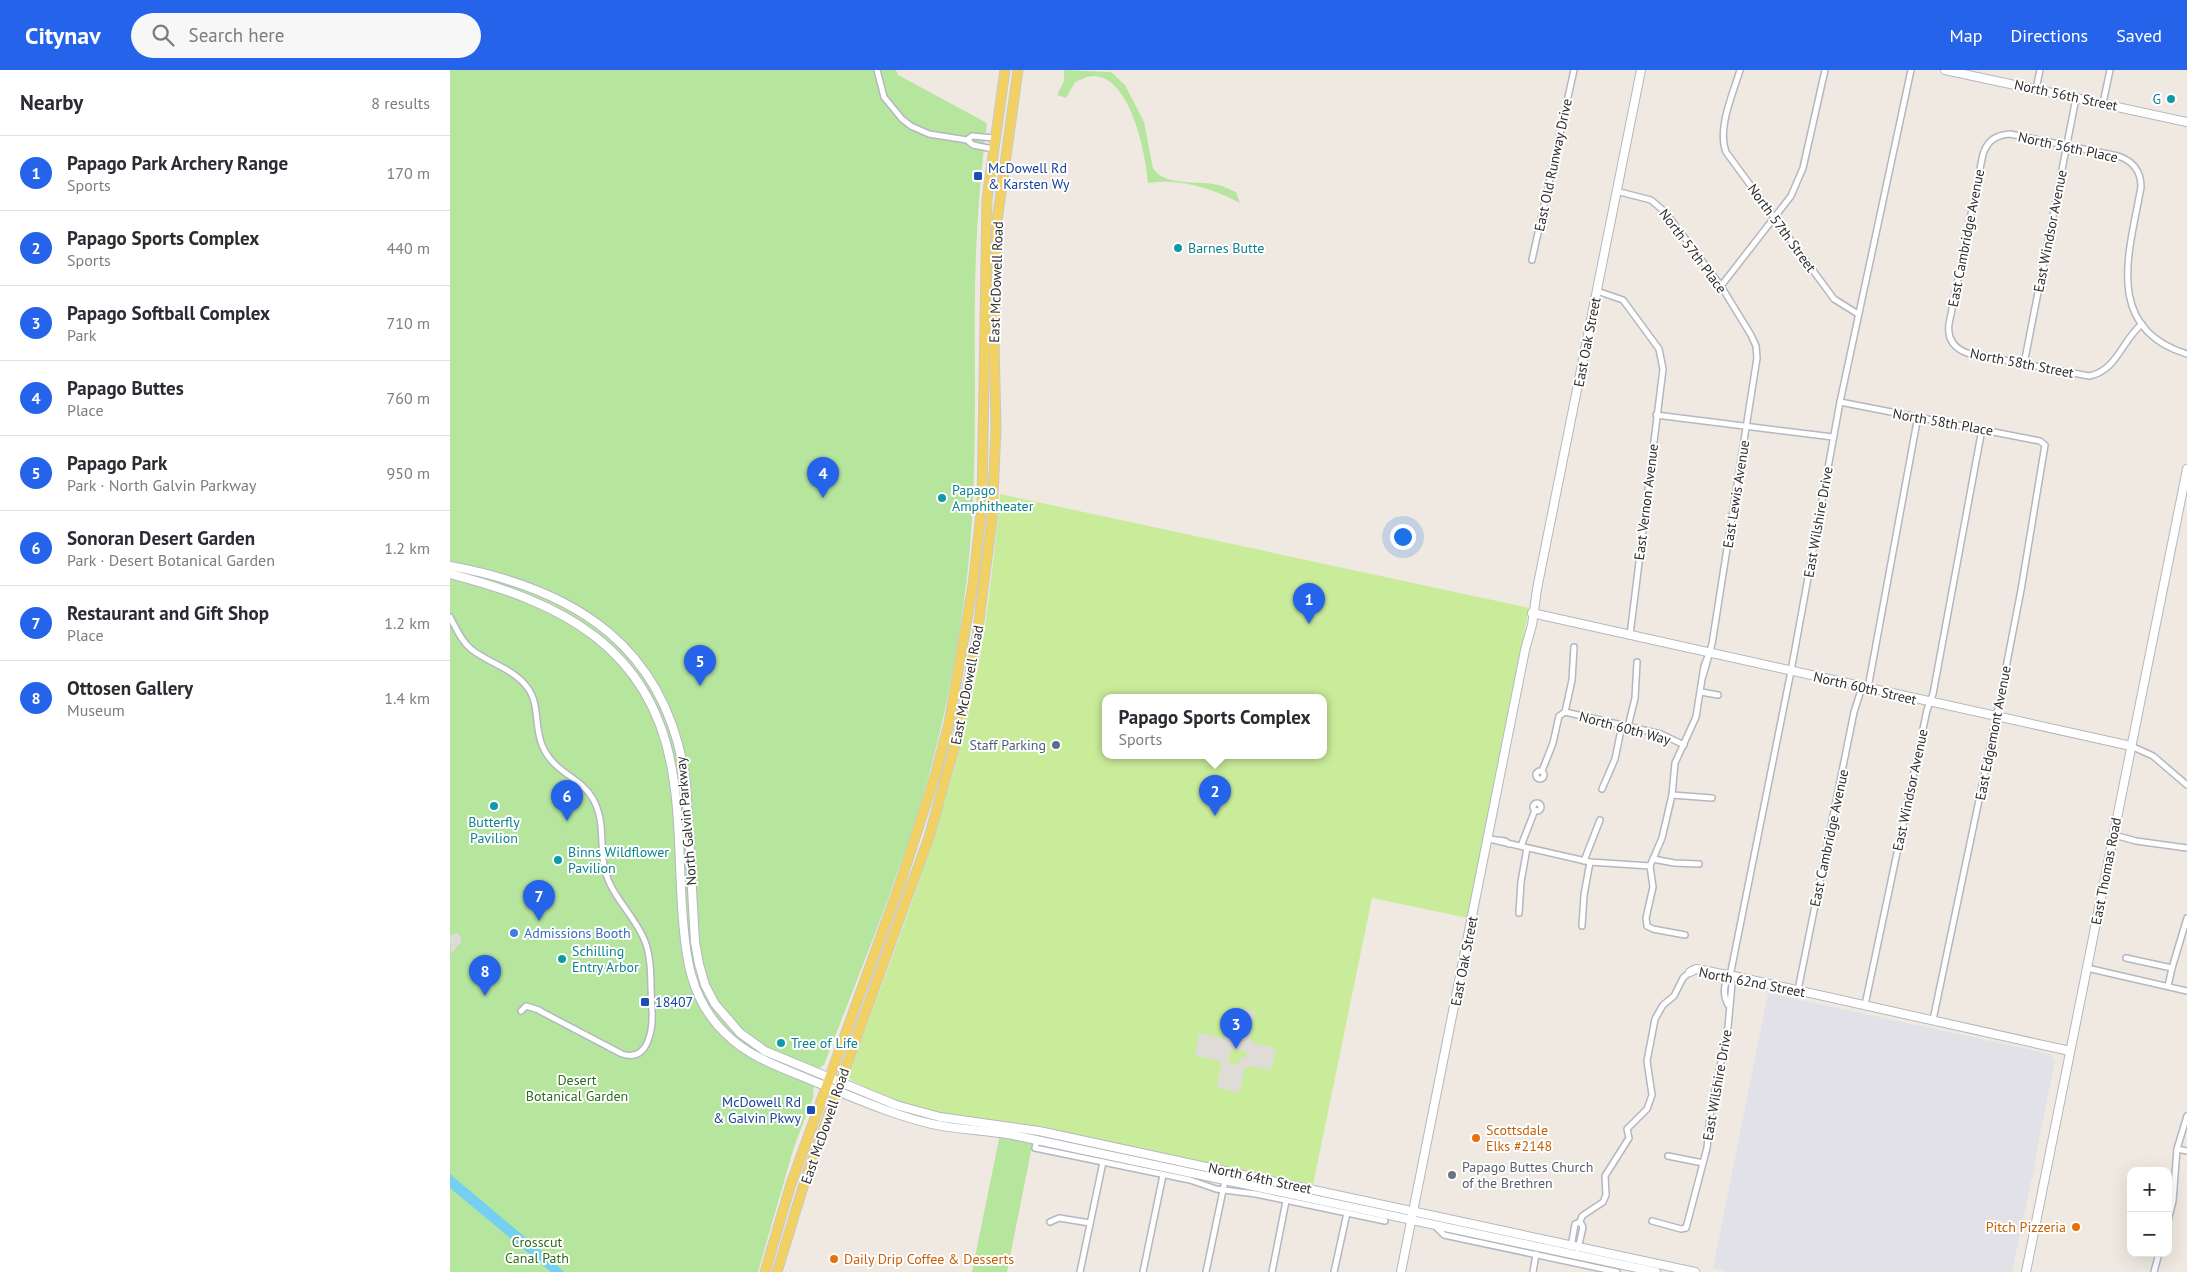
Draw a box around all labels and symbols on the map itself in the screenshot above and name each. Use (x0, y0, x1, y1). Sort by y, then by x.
street label: North 56th Street (2013, 75, 2120, 115)
place label: G (2152, 90, 2161, 108)
marker: G (2165, 93, 2177, 105)
street label: East Old Runway Drive (1530, 97, 1576, 233)
street label: North 56th Place (2016, 128, 2120, 166)
place label: McDowell Rd & Karsten Wy (988, 159, 1070, 193)
street label: East Cambridge Avenue (1944, 167, 1988, 309)
street label: East Windsor Avenue (2029, 168, 2071, 294)
marker: McDowell Rd & Karsten Wy (972, 170, 984, 182)
street label: North 57th Street (1744, 180, 1820, 276)
street label: North 57th Place (1655, 205, 1731, 297)
street label: East McDowell Road (985, 221, 1007, 343)
place label: Barnes Butte (1188, 239, 1264, 257)
marker: Barnes Butte (1172, 242, 1184, 254)
street label: East Oak Street (1569, 295, 1605, 388)
street label: North 58th Street (1969, 344, 2076, 382)
street label: North 58th Place (1891, 404, 1995, 440)
street label: East Lewis Avenue (1719, 439, 1753, 549)
street label: East Vernon Avenue (1630, 443, 1662, 561)
pin: 4 (807, 457, 839, 498)
street label: East Wilshire Drive (1799, 465, 1837, 579)
place label: Papago Amphitheater (952, 481, 1034, 515)
marker: Papago Amphitheater (936, 492, 948, 504)
your location (1390, 524, 1416, 550)
pin: 1 (1293, 583, 1325, 624)
street label: East McDowell Road (947, 624, 987, 746)
pin: 5 (684, 645, 716, 686)
street label: East Edgemont Avenue (1971, 664, 2015, 802)
street label: North 60th Street (1812, 667, 1919, 709)
street label: North 60th Way (1577, 707, 1673, 749)
street label: East Windsor Avenue (1888, 727, 1932, 853)
place label: Staff Parking (970, 736, 1046, 754)
marker: Staff Parking (1050, 739, 1062, 751)
street label: North Galvin Parkway (671, 755, 701, 886)
street label: East Cambridge Avenue (1806, 768, 1852, 908)
pin: 2 (1199, 775, 1231, 816)
pin: 6 (551, 780, 583, 821)
marker: Butterfly Pavilion (488, 800, 500, 812)
place label: Butterfly Pavilion (468, 813, 520, 847)
street label: East Thomas Road (2087, 816, 2125, 926)
place label: Binns Wildflower Pavilion (568, 843, 669, 877)
marker: Binns Wildflower Pavilion (552, 854, 564, 866)
pin: 7 (523, 880, 555, 921)
street label: East Oak Street (1446, 914, 1482, 1007)
place label: Admissions Booth (524, 924, 631, 942)
marker: Admissions Booth (508, 927, 520, 939)
place label: Schilling Entry Arbor (572, 942, 639, 976)
marker: Schilling Entry Arbor (556, 953, 568, 965)
pin: 8 (469, 955, 501, 996)
street label: North 62nd Street (1697, 963, 1807, 1001)
place label: 18407 (655, 993, 693, 1011)
marker: 18407 (639, 996, 651, 1008)
pin: 3 (1220, 1008, 1252, 1049)
street label: East Wilshire Drive (1698, 1028, 1736, 1142)
place label: Tree of Life (791, 1034, 858, 1052)
marker: Tree of Life (775, 1037, 787, 1049)
street label: East McDowell Road (797, 1066, 853, 1186)
park label: Desert Botanical Garden (526, 1071, 628, 1105)
place label: McDowell Rd & Galvin Pkwy (713, 1093, 801, 1127)
marker: McDowell Rd & Galvin Pkwy (805, 1104, 817, 1116)
place label: Scottsdale Elks #2148 (1486, 1121, 1552, 1155)
marker: Scottsdale Elks #2148 (1470, 1132, 1482, 1144)
street label: North 64th Street (1207, 1158, 1314, 1198)
place label: Papago Buttes Church of the Brethren (1462, 1158, 1593, 1192)
marker: Papago Buttes Church of the Brethren (1446, 1169, 1458, 1181)
place label: Pitch Pizzeria (1986, 1218, 2066, 1236)
marker: Pitch Pizzeria (2070, 1221, 2082, 1233)
park label: Crosscut Canal Path (505, 1233, 569, 1267)
place label: Daily Drip Coffee & Desserts (844, 1250, 1014, 1268)
marker: Daily Drip Coffee & Desserts (828, 1253, 840, 1265)

